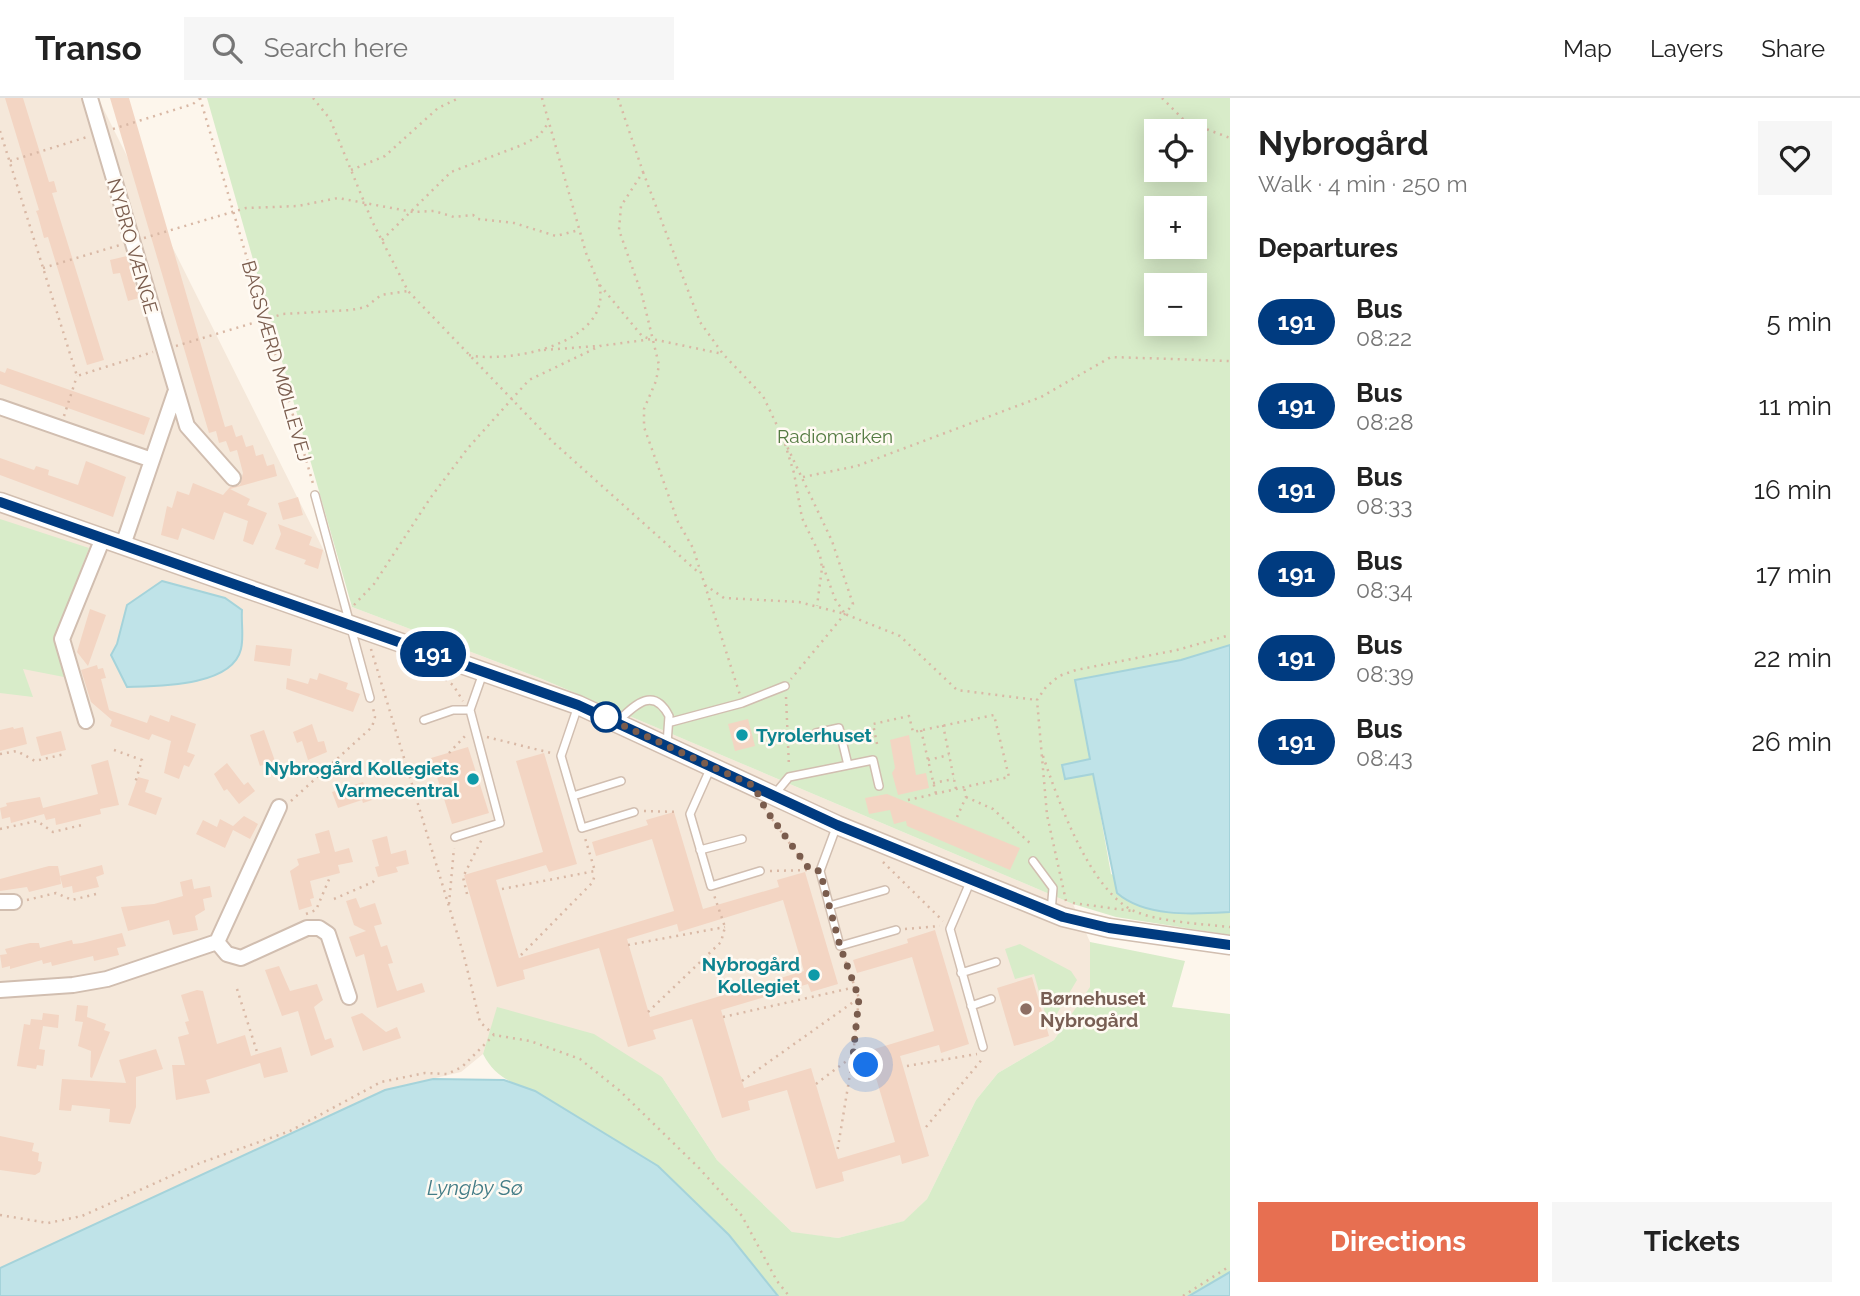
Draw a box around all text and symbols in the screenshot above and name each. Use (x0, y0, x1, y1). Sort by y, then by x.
search box (184, 17, 674, 80)
text: Transo (35, 29, 142, 68)
icon: search (208, 29, 246, 67)
text: Search here (264, 33, 408, 63)
text: Map (1563, 34, 1612, 63)
text: Layers (1650, 34, 1723, 63)
text: Share (1761, 34, 1825, 63)
map controls (1144, 119, 1207, 336)
button: locate (1144, 119, 1207, 182)
button: heart (1758, 121, 1832, 195)
text: Nybrogård (1258, 124, 1429, 163)
text: Walk · 4 min · 250 m (1258, 170, 1468, 197)
street label: NYBRO VÆNGE (103, 176, 163, 316)
button: + (1144, 196, 1207, 259)
text: Departures (1258, 233, 1398, 263)
street label: BAGSVÆRD MØLLEVEJ (238, 258, 316, 464)
button: − (1144, 273, 1207, 336)
text: Bus (1356, 294, 1403, 324)
text: 191 (1278, 307, 1315, 336)
text: 5 min (1766, 307, 1832, 337)
text: 08:22 (1356, 324, 1412, 351)
text: Bus (1356, 378, 1403, 408)
text: 191 (1278, 391, 1315, 420)
text: 11 min (1758, 391, 1832, 421)
text: 08:28 (1356, 408, 1414, 435)
park label: Radiomarken (777, 425, 893, 447)
text: Bus (1356, 462, 1403, 492)
text: 191 (1278, 475, 1315, 504)
text: 16 min (1754, 475, 1832, 505)
text: 08:33 (1356, 492, 1413, 519)
text: Bus (1356, 546, 1403, 576)
text: 191 (1278, 559, 1315, 588)
text: 17 min (1756, 559, 1832, 589)
text: 08:34 (1356, 576, 1413, 603)
text: Bus (1356, 630, 1403, 660)
line badge: 191 (393, 631, 473, 677)
text: 191 (414, 639, 452, 668)
text: 191 (1278, 643, 1315, 672)
text: 22 min (1754, 643, 1832, 673)
text: 08:39 (1356, 660, 1414, 687)
unlabelled marker (591, 702, 621, 732)
text: Bus (1356, 714, 1403, 744)
place label: Tyrolerhuset (756, 724, 873, 746)
marker: Tyrolerhuset (734, 727, 750, 743)
text: 191 (1278, 727, 1315, 756)
text: 26 min (1751, 727, 1832, 757)
text: 08:43 (1356, 744, 1413, 771)
place label: Nybrogård Kollegiets Varmecentral (264, 757, 460, 801)
marker: Nybrogård Kollegiets Varmecentral (465, 771, 481, 787)
place label: Nybrogård Kollegiet (702, 953, 801, 997)
marker: Nybrogård Kollegiet (806, 967, 822, 983)
place label: Børnehuset Nybrogård (1040, 987, 1147, 1031)
marker: Børnehuset Nybrogård (1018, 1001, 1034, 1017)
your location (848, 1047, 883, 1082)
water label: Lyngby Sø (427, 1175, 523, 1200)
button: Directions (1258, 1202, 1538, 1282)
button: Tickets (1552, 1202, 1832, 1282)

